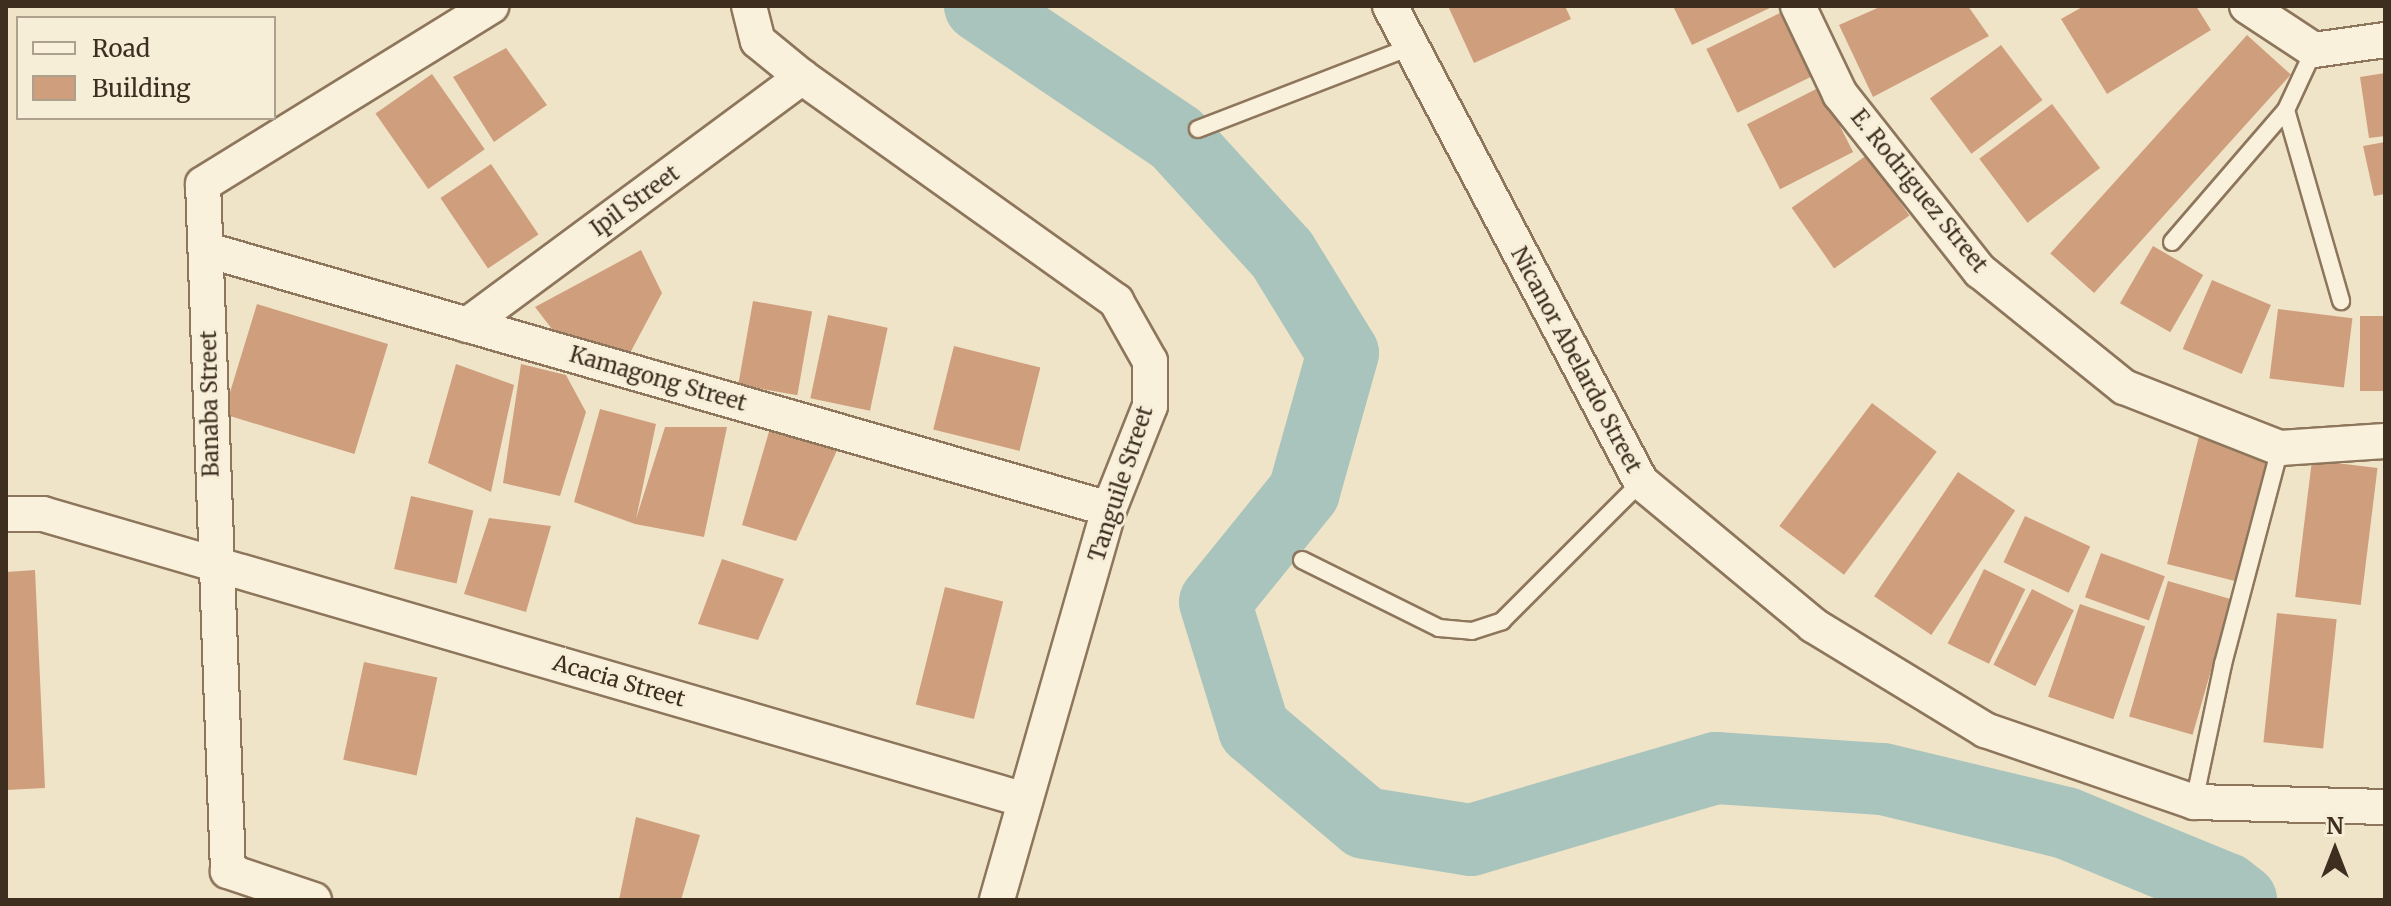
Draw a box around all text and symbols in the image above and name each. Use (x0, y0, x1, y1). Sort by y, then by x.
legend (16, 16, 276, 120)
text: Road (92, 33, 150, 64)
text: Building (92, 73, 191, 104)
street label: E. Rodriguez Street (1845, 104, 1993, 278)
street label: Ipil Street (586, 160, 684, 242)
street label: Nicanor Abelardo Street (1505, 243, 1647, 477)
street label: Banaba Street (196, 330, 224, 478)
street label: Kamagong Street (566, 341, 750, 417)
street label: Tanguile Street (1083, 403, 1159, 565)
street label: Acacia Street (550, 650, 688, 712)
north arrow (2295, 810, 2375, 890)
text: N (2326, 812, 2344, 840)

